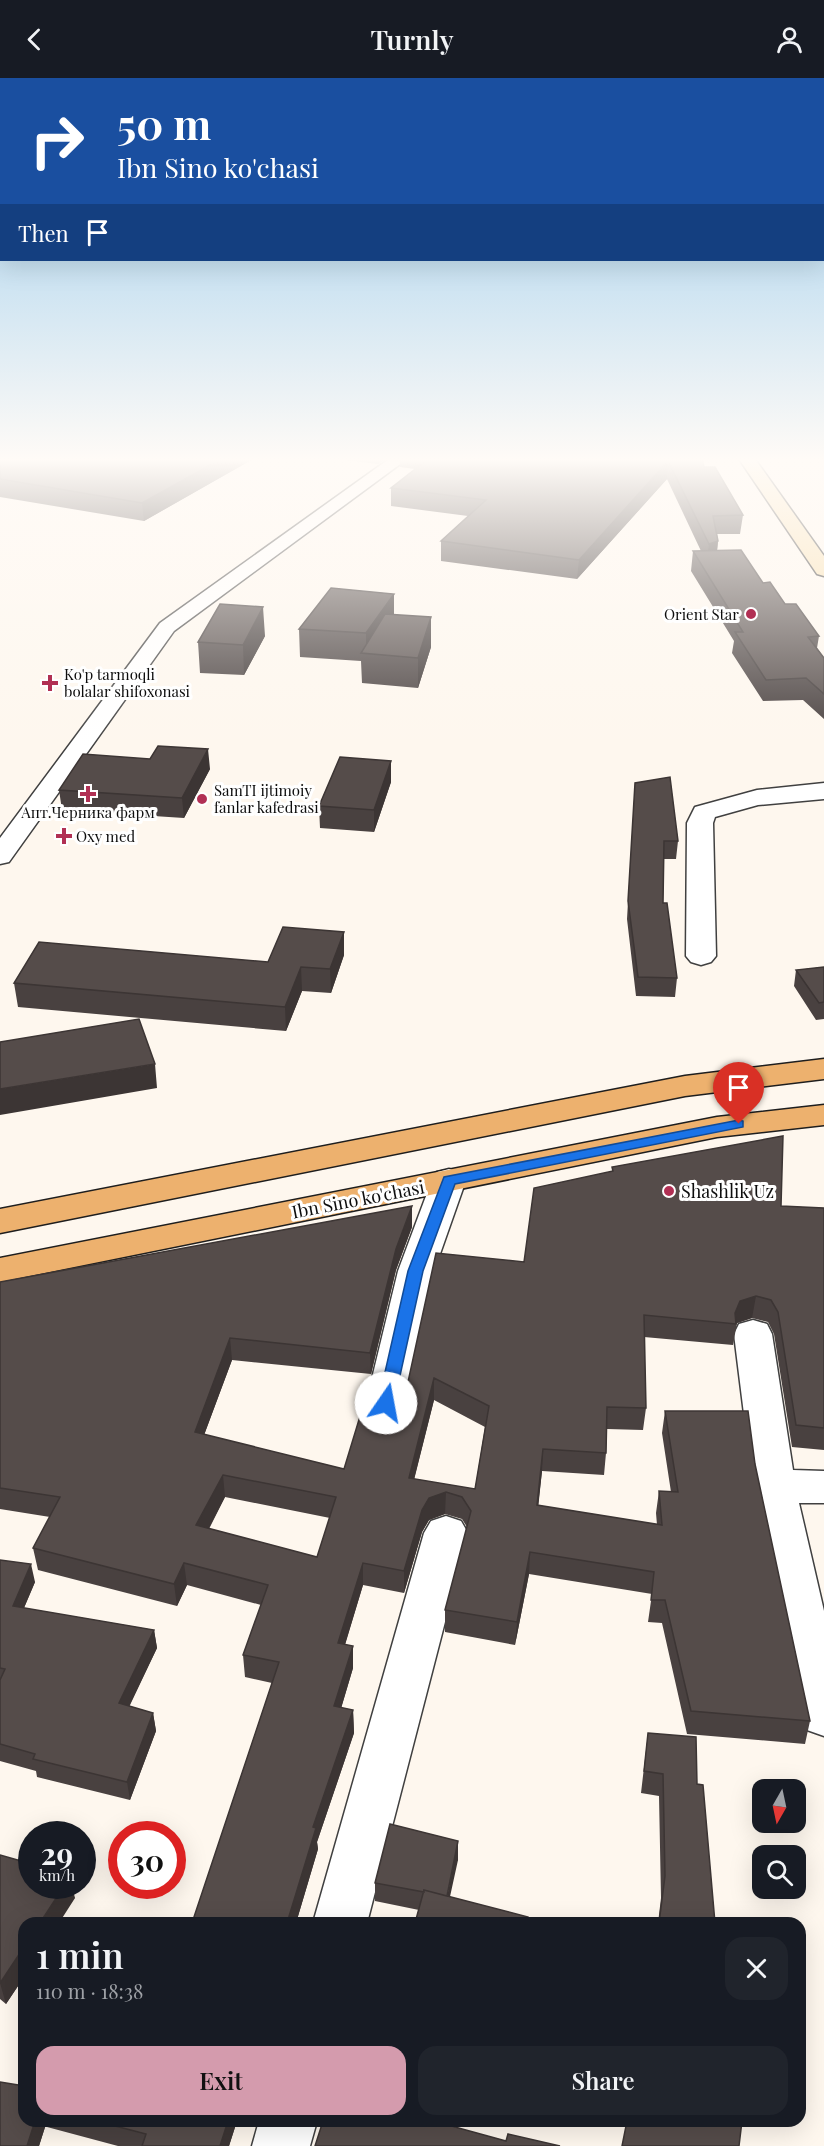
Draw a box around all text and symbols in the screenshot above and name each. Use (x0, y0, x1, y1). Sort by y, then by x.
text: Turnly (370, 21, 454, 57)
icon: back (18, 23, 51, 56)
icon: person (773, 23, 806, 56)
text: 50 m (117, 95, 211, 151)
icon: right (18, 102, 96, 180)
text: Ibn Sino ko'chasi (117, 149, 319, 185)
icon: arrive (81, 216, 114, 249)
text: Then (18, 218, 69, 248)
place label: Orient Star (664, 604, 739, 624)
marker: Orient Star (744, 607, 758, 621)
place label: Ko'p tarmoqli bolalar shifoxonasi (64, 664, 191, 701)
marker: Ko'p tarmoqli bolalar shifoxonasi (41, 674, 59, 692)
place label: SamTI ijtimoiy fanlar kafedrasi (214, 780, 319, 817)
marker: Апт.Черника фарм (81, 787, 95, 801)
marker: SamTI ijtimoiy fanlar kafedrasi (195, 792, 209, 806)
place label: Апт.Черника фарм (20, 802, 155, 822)
place label: Oxy med (76, 826, 136, 846)
marker: Oxy med (57, 829, 71, 843)
pin (713, 1062, 764, 1124)
icon: arrive (722, 1071, 755, 1104)
street label: Ibn Sino ko'chasi (290, 1174, 426, 1224)
place label: Shashlik Uz (681, 1179, 774, 1203)
marker: Shashlik Uz (662, 1184, 676, 1198)
position arrow (354, 1371, 418, 1435)
north arrow (752, 1779, 806, 1833)
map controls (752, 1779, 806, 1899)
speed limit sign: 30 (108, 1821, 186, 1899)
text: 29 (41, 1833, 73, 1873)
button: search (752, 1845, 806, 1899)
text: km/h (39, 1865, 75, 1885)
text: 1 min (36, 1930, 124, 1978)
button: close (725, 1937, 788, 2000)
text: 110 m · 18:38 (36, 1977, 143, 2004)
button: Exit (36, 2046, 406, 2115)
button: Share (418, 2046, 788, 2115)

